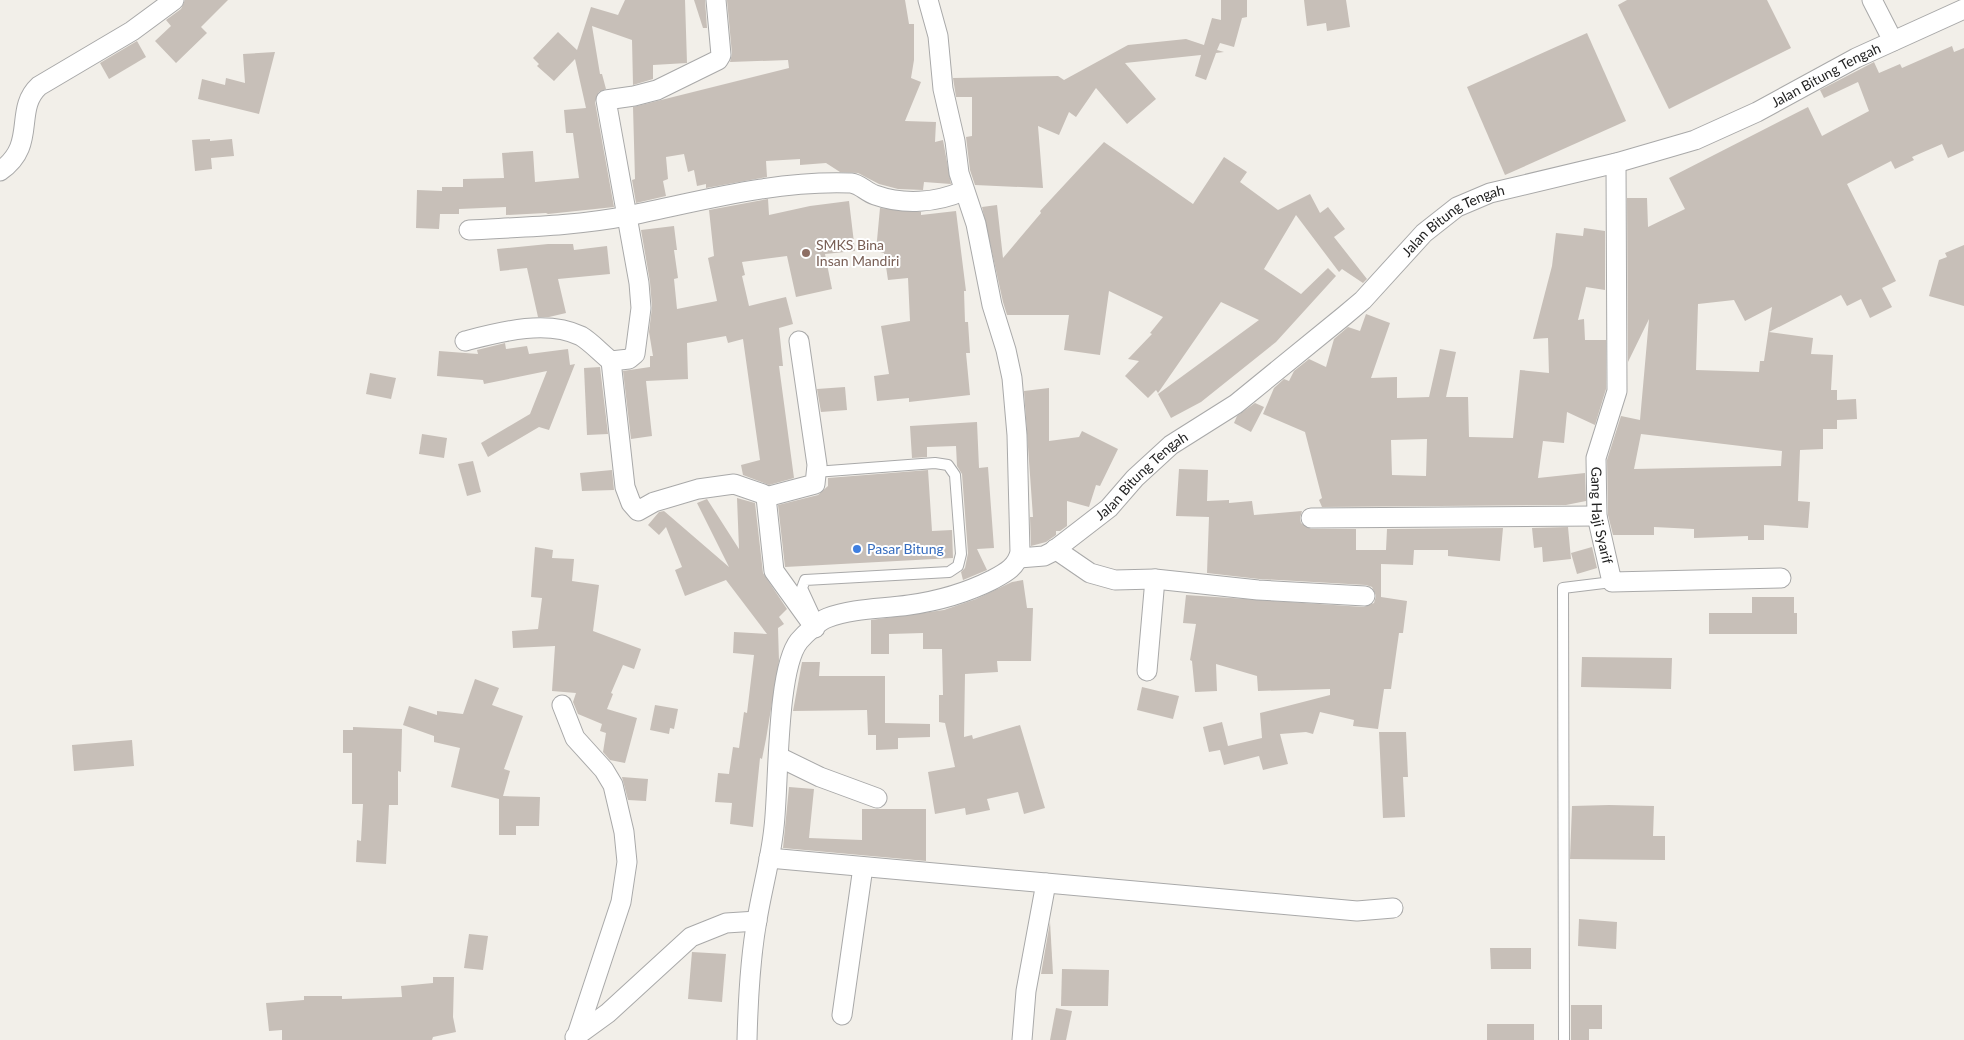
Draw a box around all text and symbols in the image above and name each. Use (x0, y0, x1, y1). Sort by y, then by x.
street label: Jalan Bitung Tengah (1768, 39, 1883, 111)
street label: Jalan Bitung Tengah (1398, 181, 1506, 260)
place label: SMKS Bina Insan Mandiri (816, 236, 899, 269)
marker: SMKS Bina Insan Mandiri (800, 247, 812, 259)
street label: Jalan Bitung Tengah (1092, 428, 1191, 523)
street label: Gang Haji Syarif (1588, 466, 1617, 566)
place label: Pasar Bitung (867, 540, 944, 557)
marker: Pasar Bitung (851, 543, 863, 555)

